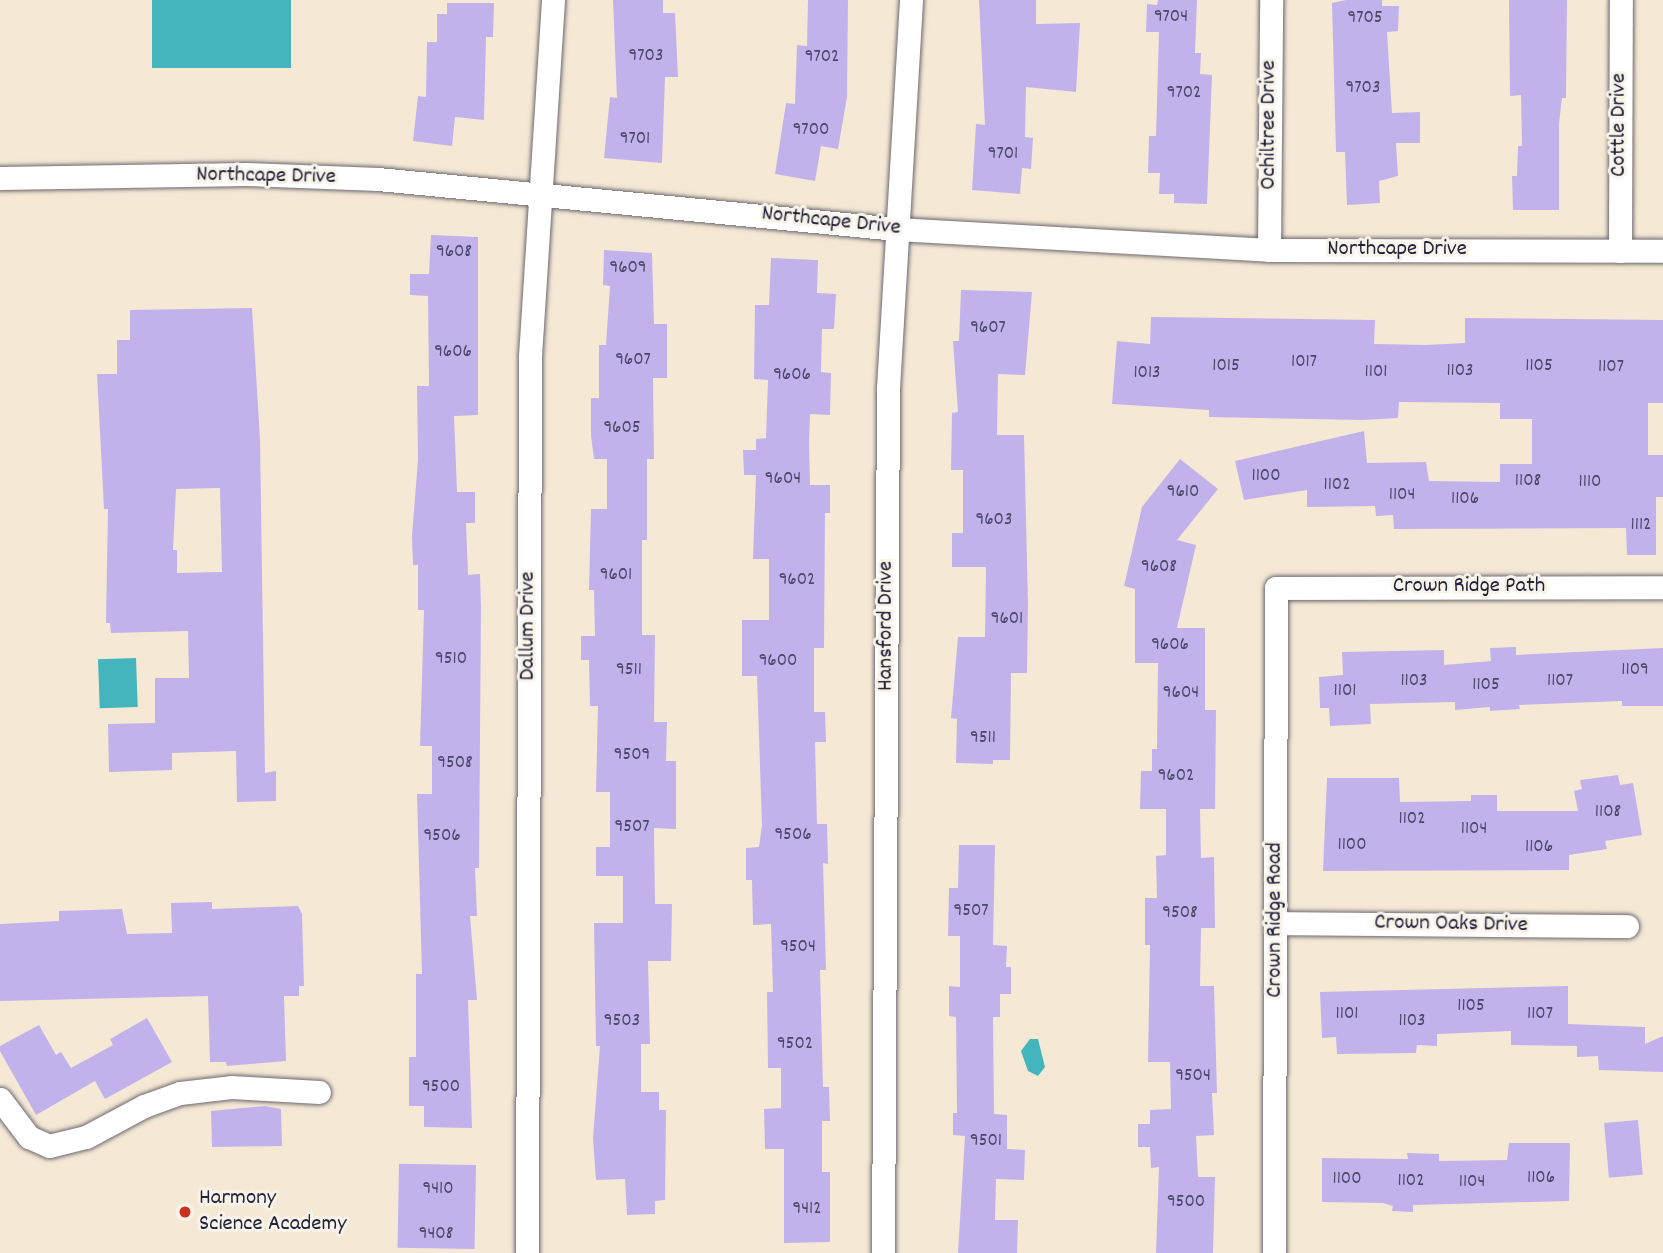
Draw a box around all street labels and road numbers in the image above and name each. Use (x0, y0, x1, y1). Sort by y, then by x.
street label: Ochiltree Drive (1256, 60, 1284, 190)
street label: Cottle Drive (1606, 73, 1634, 177)
street label: Northcape Drive (196, 162, 336, 192)
street label: Northcape Drive (760, 201, 902, 243)
street label: Northcape Drive (1327, 236, 1467, 264)
street label: Hansford Drive (873, 561, 901, 691)
street label: Dallum Drive (515, 572, 543, 680)
street label: Crown Ridge Path (1393, 573, 1545, 601)
street label: Crown Ridge Road (1262, 842, 1290, 998)
street label: Crown Oaks Drive (1374, 910, 1528, 940)

